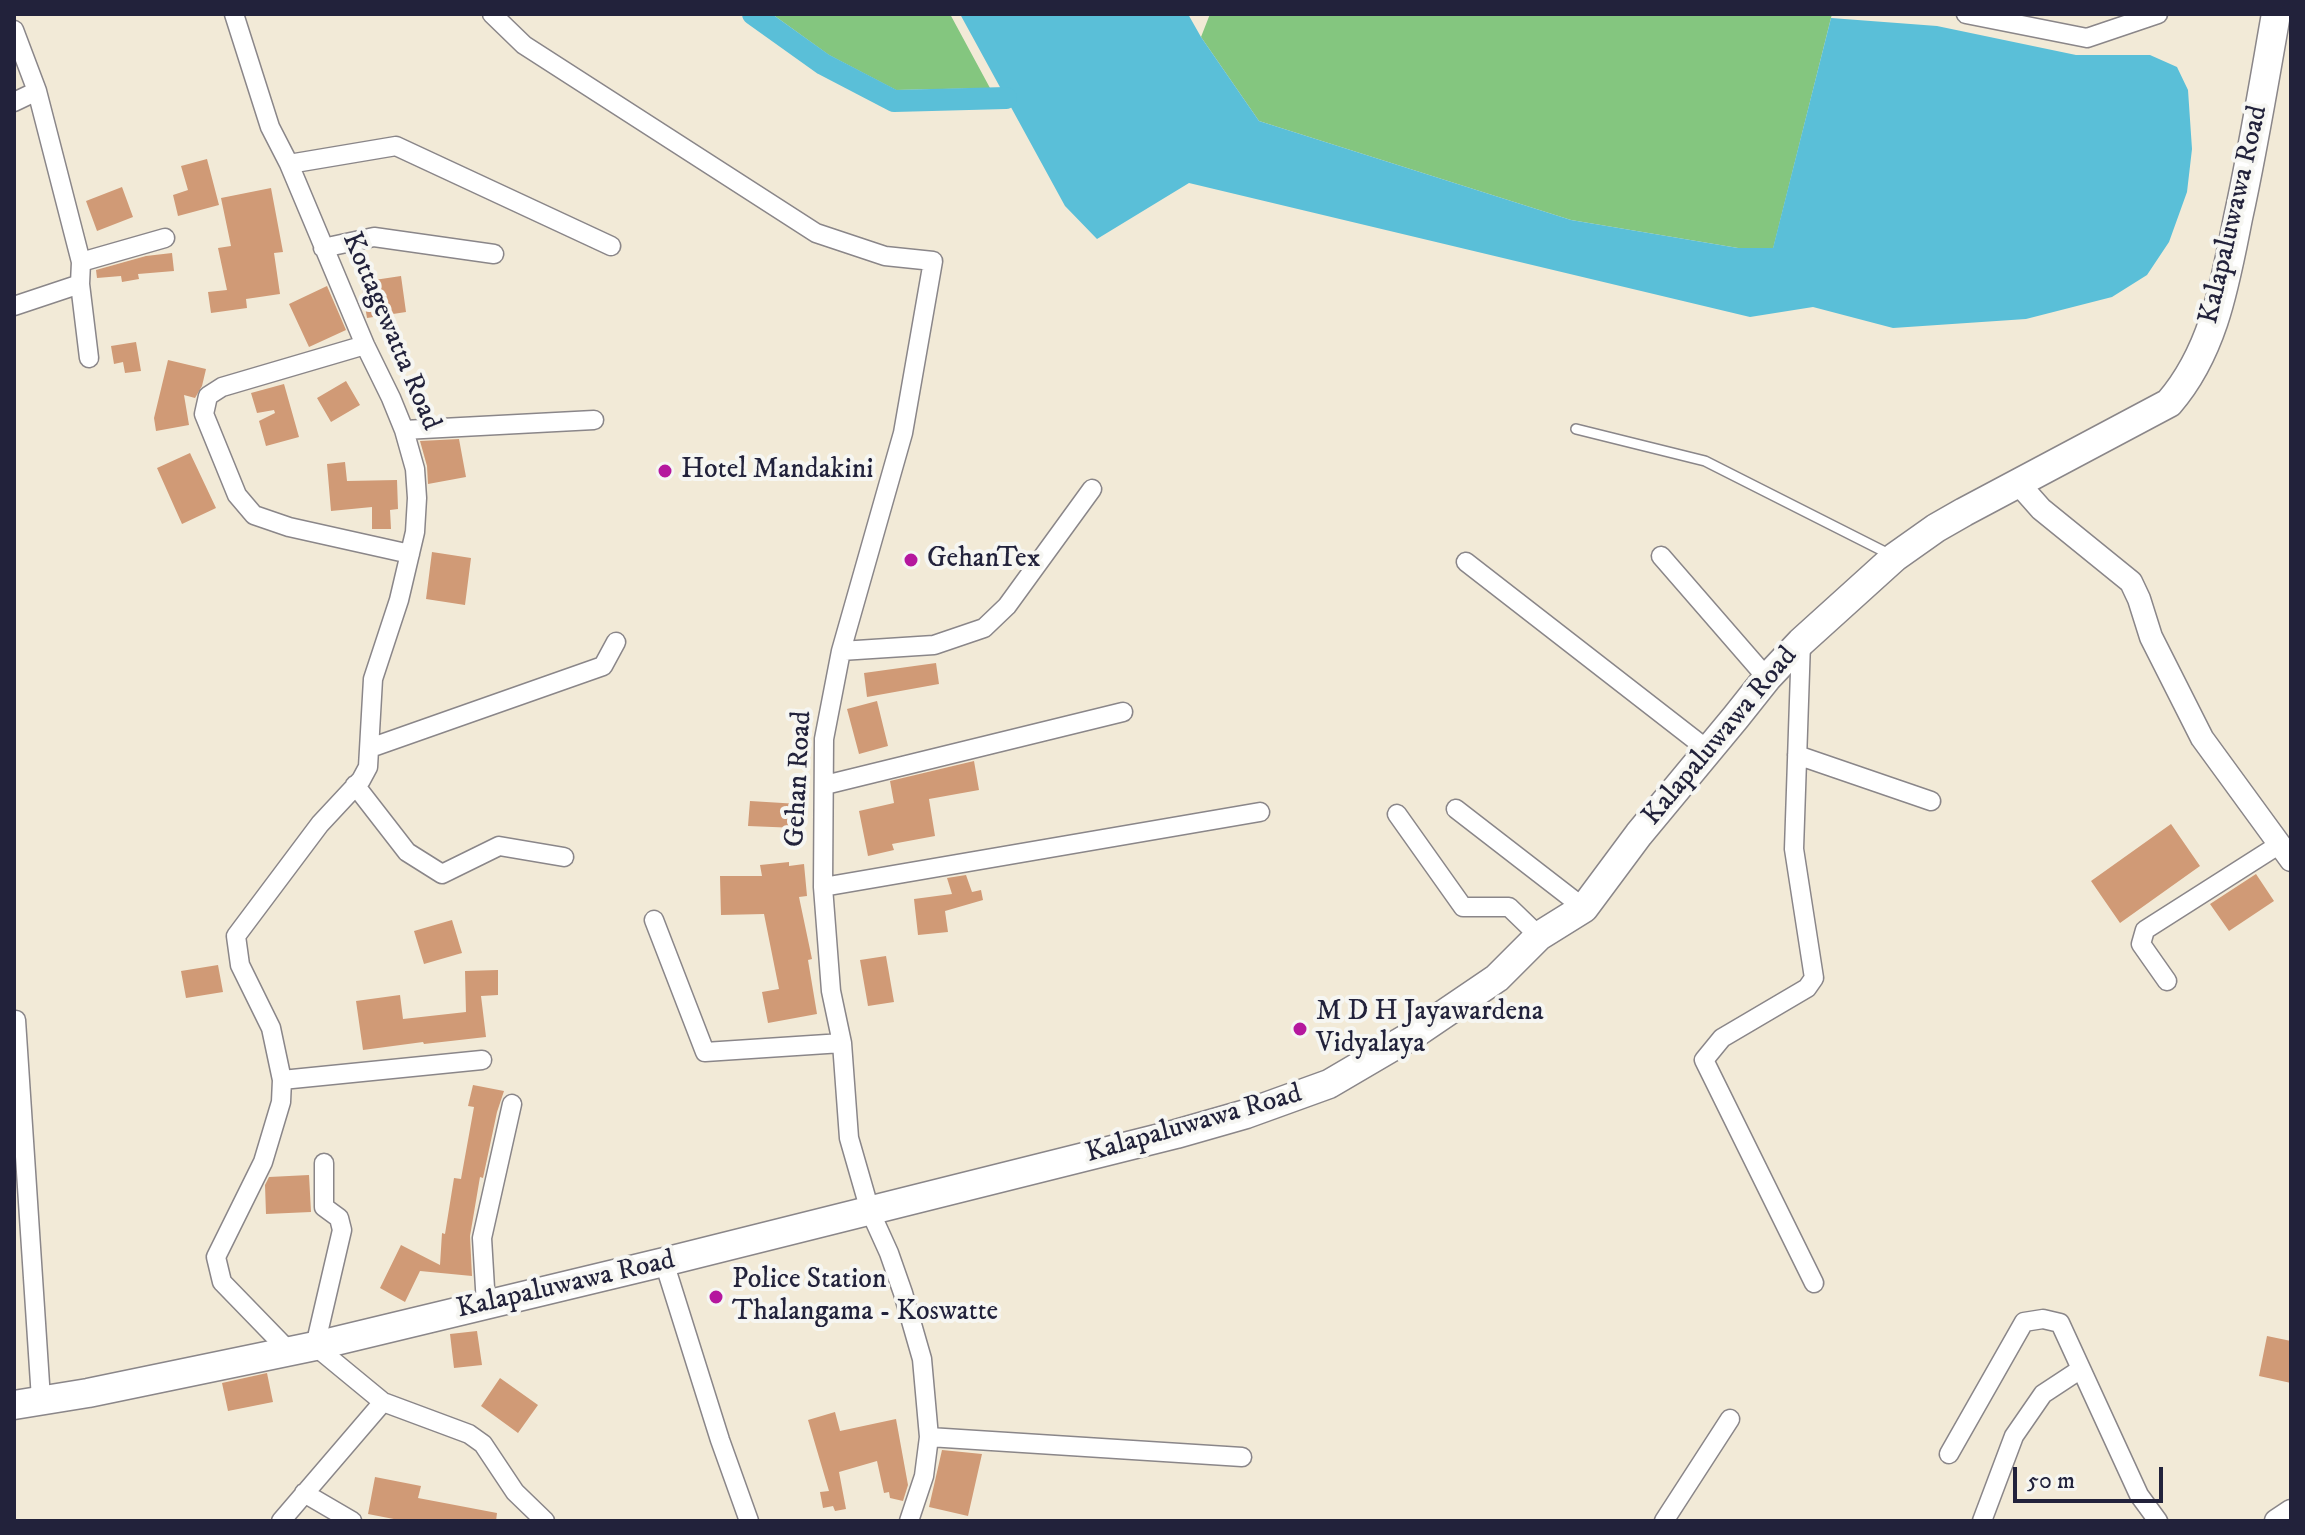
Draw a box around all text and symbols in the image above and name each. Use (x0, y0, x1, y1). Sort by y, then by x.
street label: Kalapaluwawa Road (2194, 103, 2276, 327)
street label: Kottagewatta Road (333, 228, 447, 436)
place label: Hotel Mandakini (681, 454, 874, 488)
marker: Hotel Mandakini (656, 462, 674, 480)
place label: GehanTex (927, 543, 1040, 577)
marker: GehanTex (902, 551, 920, 569)
street label: Kalapaluwawa Road (1636, 641, 1806, 833)
street label: Gehan Road (780, 710, 820, 848)
place label: M D H Jayawardena Vidyalaya (1316, 996, 1544, 1062)
marker: M D H Jayawardena Vidyalaya (1291, 1020, 1309, 1038)
street label: Kalapaluwawa Road (1082, 1078, 1306, 1172)
street label: Kalapaluwawa Road (454, 1245, 678, 1327)
place label: Police Station Thalangama - Koswatte (732, 1264, 998, 1330)
marker: Police Station Thalangama - Koswatte (707, 1288, 725, 1306)
scale bar (2017, 1451, 2167, 1501)
text: 50 m (2027, 1466, 2075, 1496)

